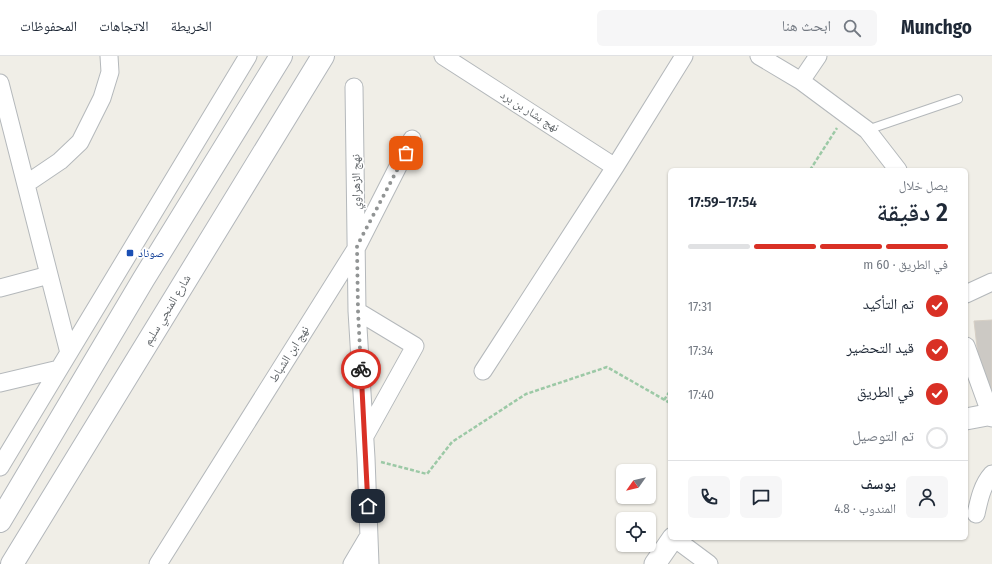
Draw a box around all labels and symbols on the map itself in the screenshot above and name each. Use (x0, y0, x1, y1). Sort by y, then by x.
street label: نهج بشار بن برد (498, 87, 562, 135)
pin (389, 136, 423, 170)
street label: نهج الزهراوي (349, 154, 367, 210)
place label: صوناد (138, 246, 164, 260)
marker: صوناد (125, 248, 135, 258)
street label: شارع المنجي سليم (140, 272, 196, 349)
street label: نهج ابن الشباط (266, 323, 312, 385)
courier (341, 349, 381, 389)
north arrow (616, 464, 656, 504)
pin (351, 489, 385, 523)

